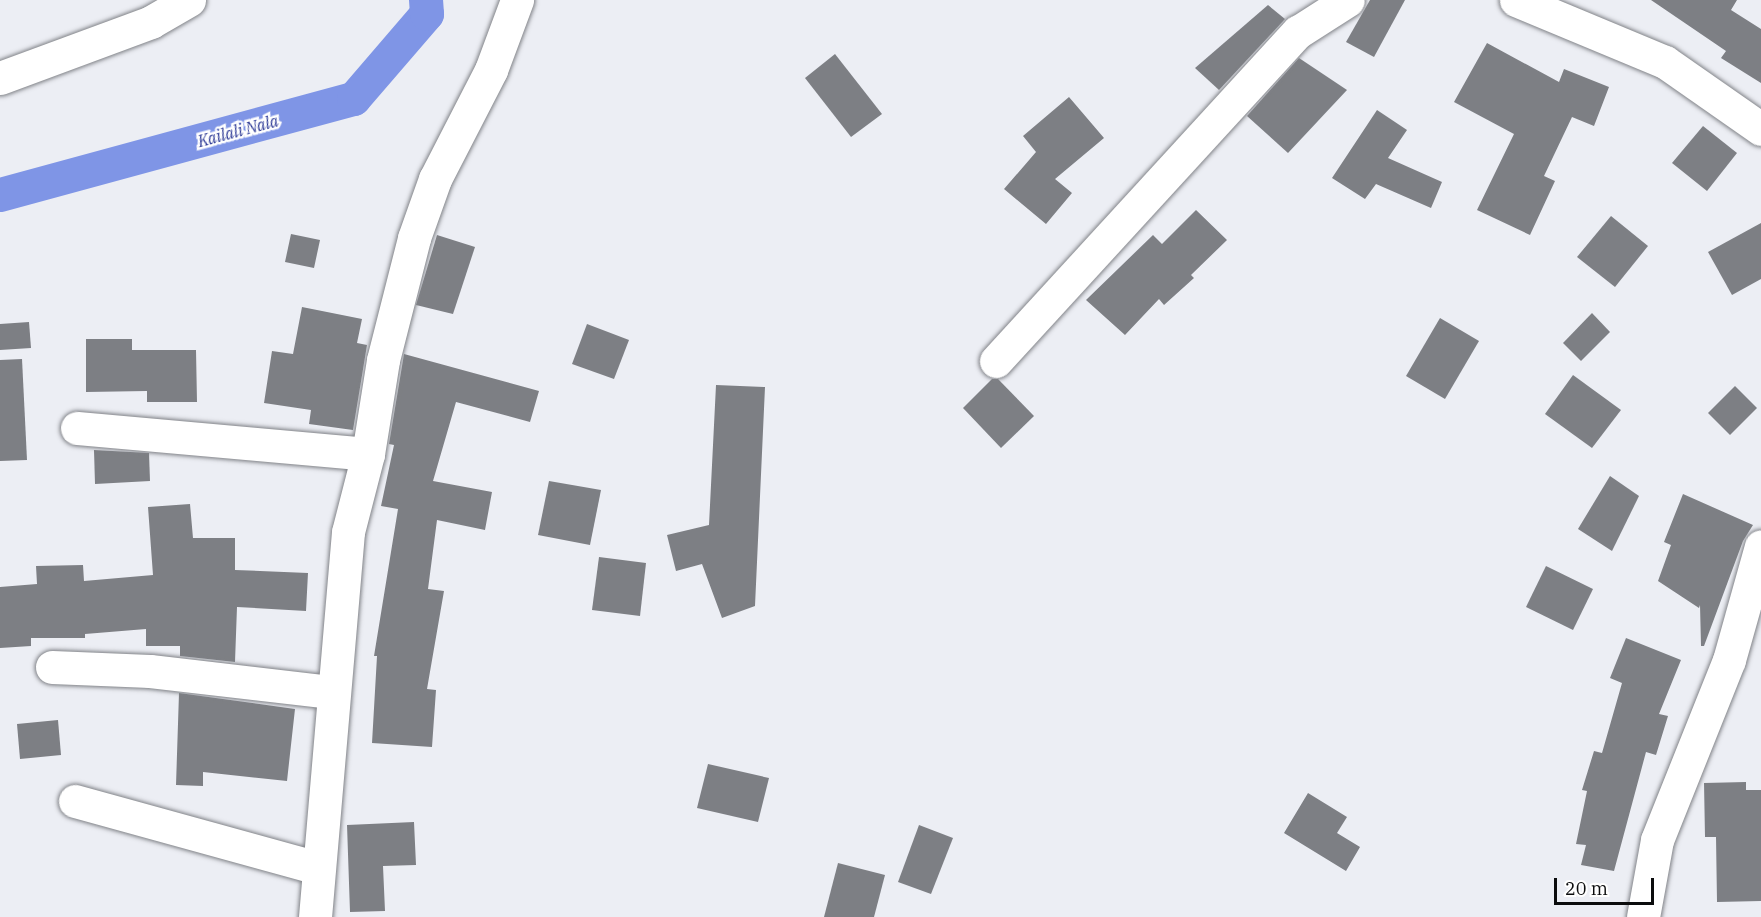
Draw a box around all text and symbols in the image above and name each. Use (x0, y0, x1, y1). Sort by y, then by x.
water label: Kailali Nala (196, 111, 280, 151)
scale bar (1557, 866, 1658, 904)
text: 20 m (1565, 877, 1608, 900)

